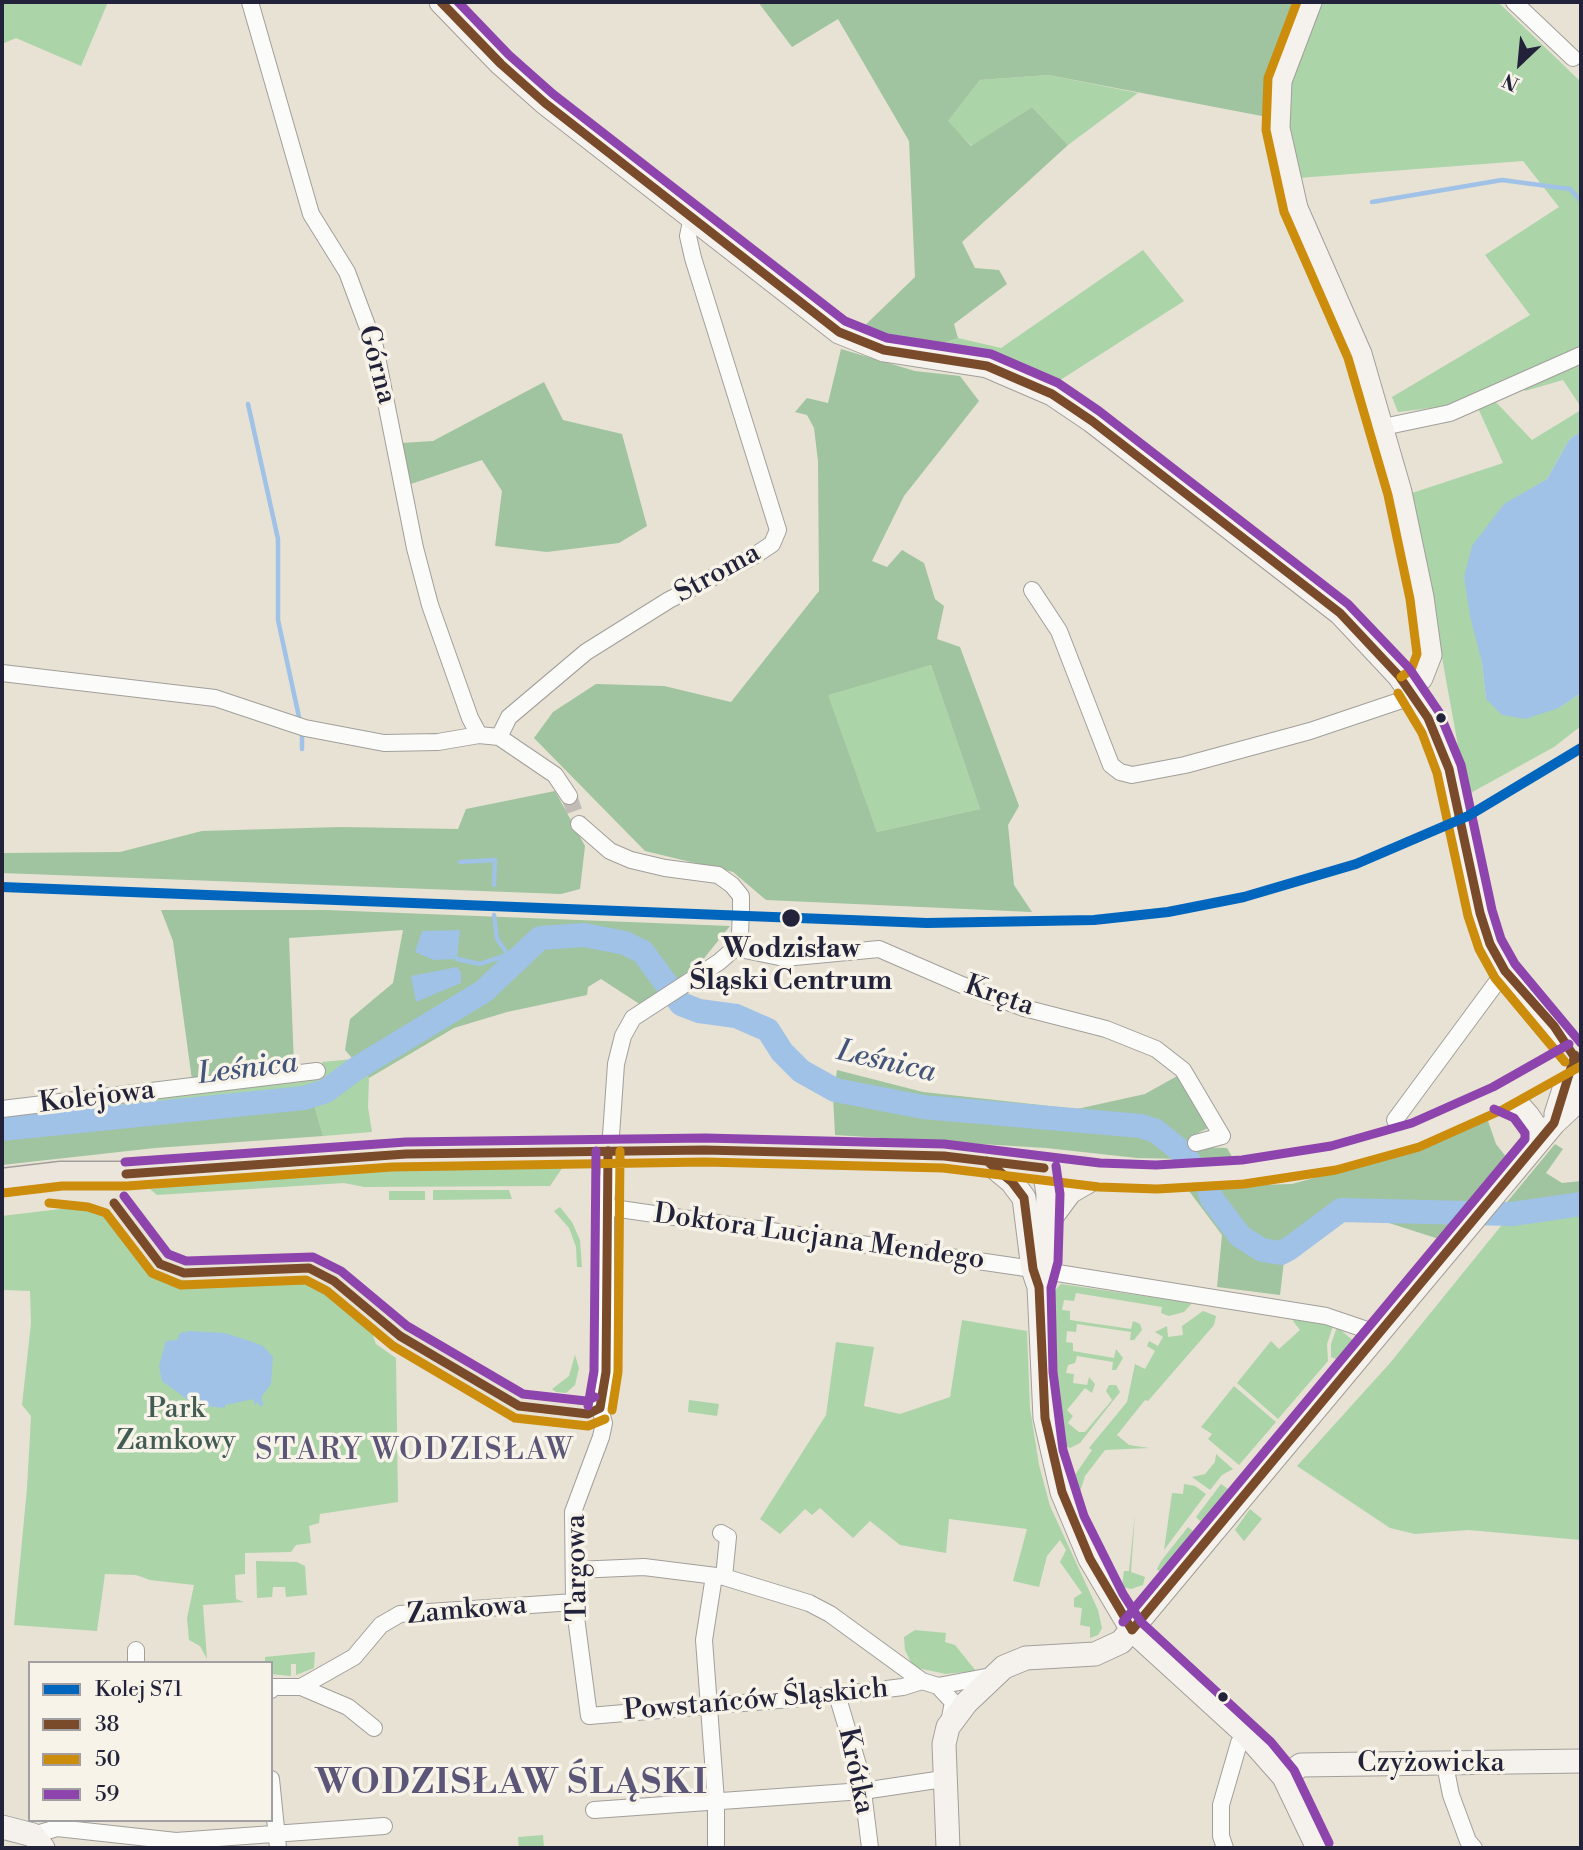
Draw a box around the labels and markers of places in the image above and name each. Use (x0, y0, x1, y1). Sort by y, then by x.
unlabelled marker (1434, 711, 1448, 725)
marker: Wodzisław Śląski Centrum (780, 907, 802, 929)
place label: Wodzisław Śląski Centrum (690, 933, 892, 999)
unlabelled marker (1216, 1690, 1230, 1704)

